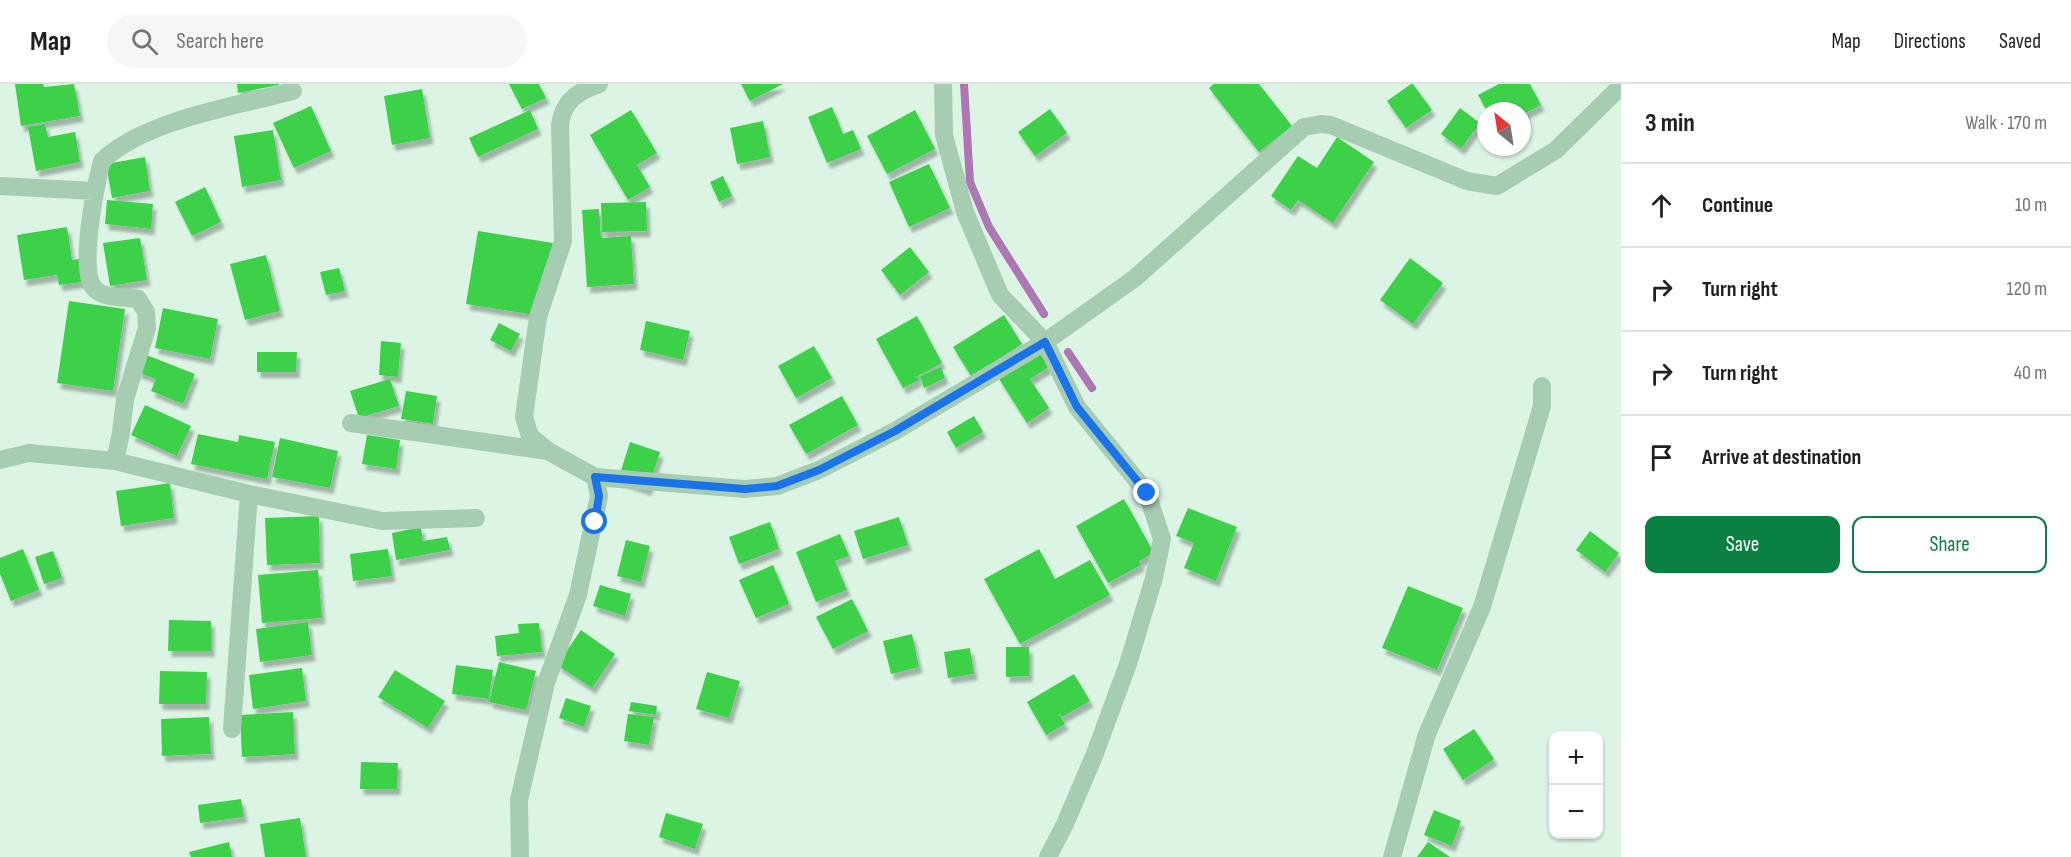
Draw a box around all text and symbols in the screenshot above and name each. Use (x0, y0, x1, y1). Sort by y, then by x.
search box (107, 14, 527, 68)
text: Map (30, 25, 71, 58)
icon: search (128, 25, 161, 58)
text: Search here (176, 28, 264, 55)
text: Map (1831, 29, 1861, 54)
text: Directions (1894, 29, 1966, 54)
text: Saved (1999, 29, 2041, 54)
north arrow (1477, 102, 1531, 156)
text: 3 min (1645, 108, 1695, 139)
text: Walk · 170 m (1965, 111, 2047, 135)
icon: ahead (1645, 189, 1678, 222)
text: Continue (1702, 192, 1773, 219)
text: 10 m (2015, 193, 2047, 217)
icon: right (1645, 273, 1678, 306)
text: Turn right (1702, 276, 1778, 303)
text: 120 m (2007, 277, 2047, 301)
icon: right (1645, 357, 1678, 390)
text: Turn right (1702, 360, 1778, 387)
text: 40 m (2014, 361, 2047, 385)
icon: arrive (1645, 441, 1678, 474)
text: Arrive at destination (1702, 444, 1861, 471)
route end (1133, 479, 1159, 505)
route start (581, 508, 607, 534)
button: Save (1645, 516, 1840, 573)
button: Share (1852, 516, 2047, 573)
map controls (1549, 731, 1603, 839)
button: + (1549, 731, 1603, 785)
button: − (1549, 785, 1603, 839)

